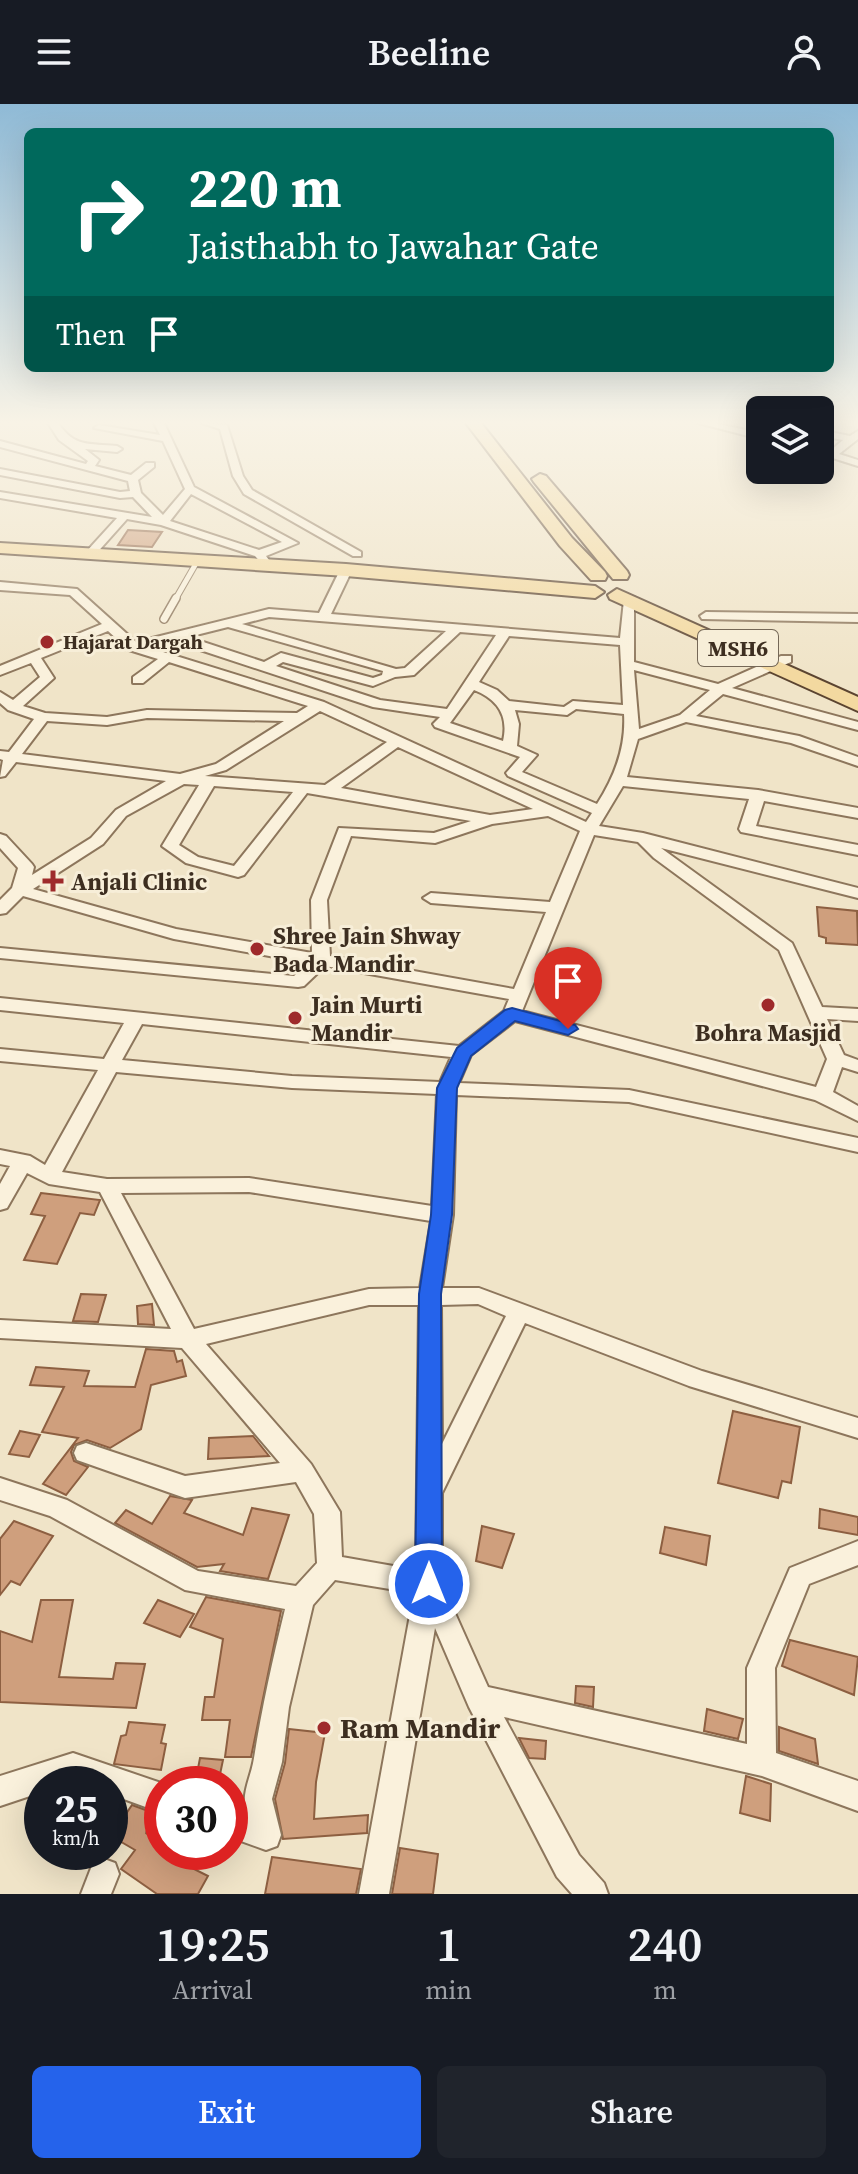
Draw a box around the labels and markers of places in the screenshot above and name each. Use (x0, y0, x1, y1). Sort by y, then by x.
place label: Hajarat Dargah (63, 628, 203, 656)
marker: Hajarat Dargah (38, 633, 56, 651)
place label: Anjali Clinic (71, 865, 207, 898)
marker: Anjali Clinic (42, 870, 64, 892)
place label: Shree Jain Shway Bada Mandir (273, 919, 461, 980)
marker: Shree Jain Shway Bada Mandir (248, 940, 266, 958)
pin (534, 947, 602, 1029)
place label: Jain Murti Mandir (309, 988, 423, 1049)
marker: Bohra Masjid (759, 996, 777, 1014)
marker: Jain Murti Mandir (286, 1009, 304, 1027)
place label: Bohra Masjid (695, 1016, 841, 1049)
place label: Ram Mandir (340, 1709, 500, 1747)
marker: Ram Mandir (315, 1719, 333, 1737)

